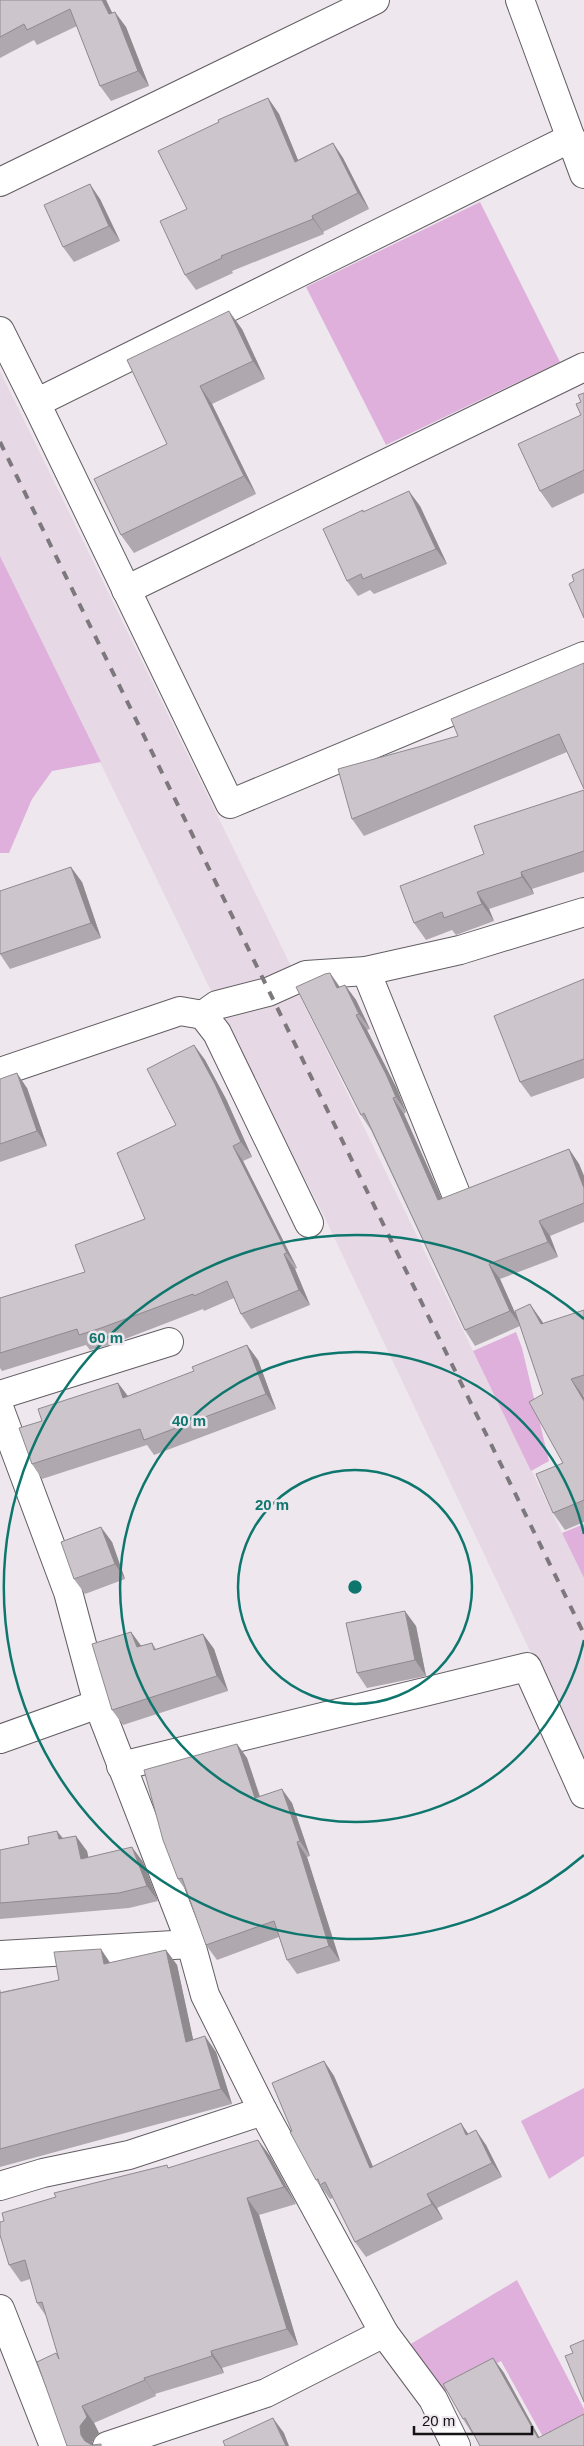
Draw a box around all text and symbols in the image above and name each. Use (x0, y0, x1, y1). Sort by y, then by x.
text: 60 m (89, 1329, 123, 1346)
text: 40 m (172, 1412, 206, 1429)
text: 20 m (255, 1496, 289, 1513)
centre of rings (346, 1578, 364, 1596)
scale bar (414, 2404, 532, 2436)
text: 20 m (422, 2412, 455, 2429)

